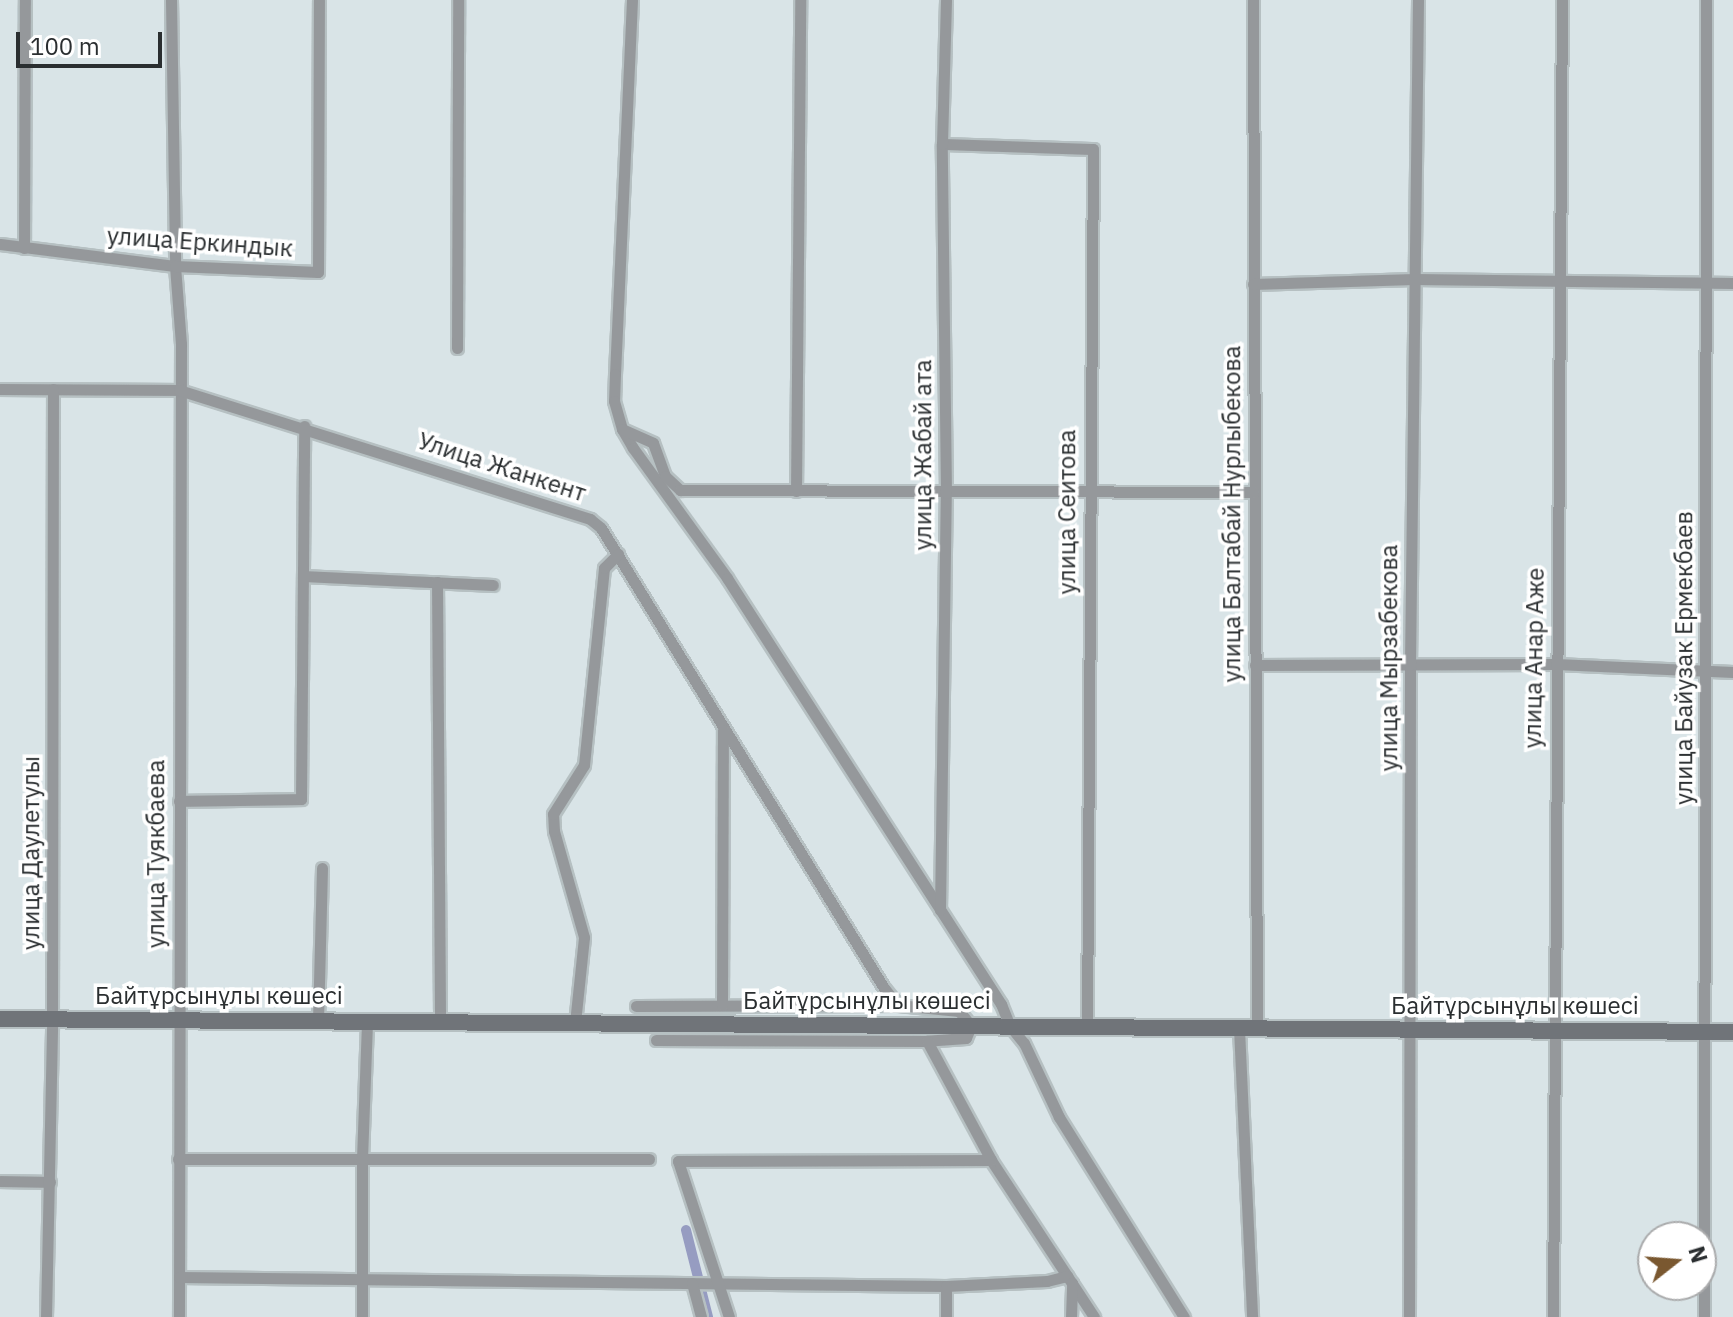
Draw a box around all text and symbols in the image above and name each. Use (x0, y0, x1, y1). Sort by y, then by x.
scale bar (20, 16, 166, 66)
text: 100 m (30, 30, 100, 62)
street label: улица Еркиндык (106, 221, 294, 263)
street label: улица Балтабай Нурлыбекова (1218, 346, 1246, 682)
street label: улица Жабай ата (909, 360, 937, 550)
street label: Улица Жанкент (414, 426, 590, 508)
street label: улица Сеитова (1053, 430, 1081, 594)
street label: улица Байузак Ермекбаев (1670, 511, 1698, 805)
street label: улица Мырзабекова (1375, 545, 1403, 771)
street label: улица Анар Аже (1518, 567, 1550, 749)
street label: улица Даулетулы (17, 756, 45, 950)
street label: улица Туякбаева (142, 760, 170, 948)
street label: Байтұрсынұлы көшесі (95, 982, 343, 1010)
street label: Байтұрсынұлы көшесі (743, 987, 991, 1015)
street label: Байтұрсынұлы көшесі (1391, 992, 1639, 1020)
north arrow (1637, 1221, 1717, 1301)
text: N (1682, 1243, 1715, 1266)

